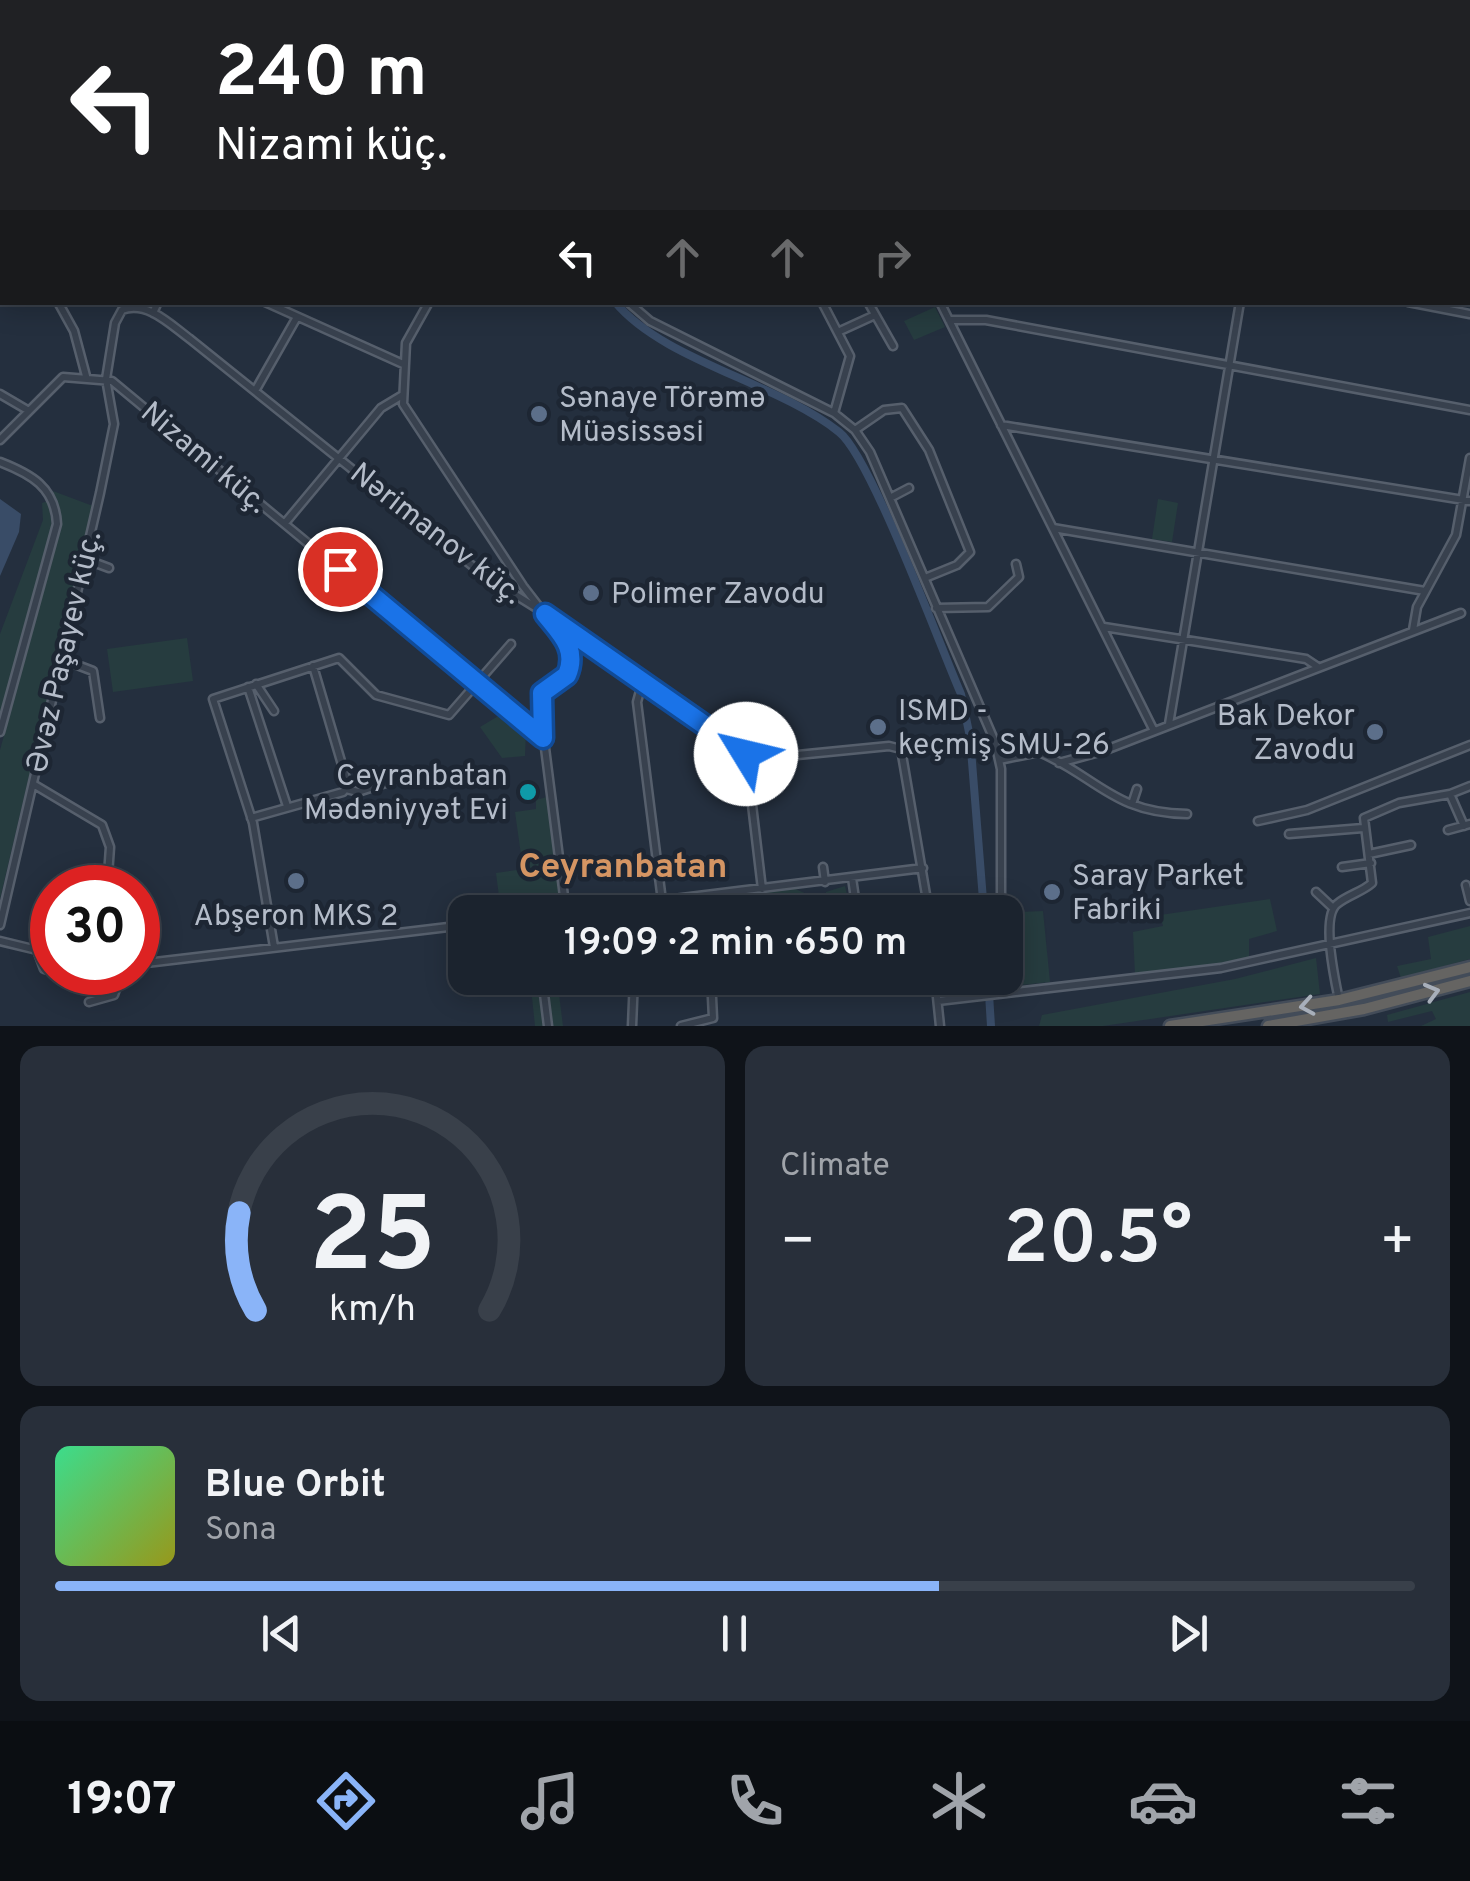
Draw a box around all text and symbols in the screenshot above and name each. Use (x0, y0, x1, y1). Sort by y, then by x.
text: 240 m (215, 32, 428, 121)
icon: left (50, 40, 180, 170)
text: Nizami küç. (215, 119, 447, 176)
icon: left (550, 230, 605, 285)
icon: ahead (655, 230, 710, 285)
icon: ahead (760, 230, 815, 285)
icon: right (865, 230, 920, 285)
place label: Sənaye Törəmə Müəsissəsi (559, 381, 766, 452)
street label: Nizami küç. (132, 395, 275, 523)
marker: Sənaye Törəmə Müəsissəsi (528, 403, 550, 425)
street label: Nərimanov küç. (342, 456, 529, 614)
pin (298, 527, 383, 612)
street label: Əvəz Paşayev küç. (20, 528, 111, 777)
icon: arrive (313, 542, 368, 597)
place label: Polimer Zavodu (611, 577, 825, 614)
marker: Polimer Zavodu (580, 582, 602, 604)
place label: ISMD - keçmiş SMU-26 (898, 694, 1110, 765)
place label: Bak Dekor Zavodu (1217, 699, 1355, 770)
position arrow (694, 702, 798, 806)
marker: ISMD - keçmiş SMU-26 (867, 716, 889, 738)
marker: Bak Dekor Zavodu (1364, 721, 1386, 743)
place label: Ceyranbatan Mədəniyyət Evi (304, 759, 508, 830)
marker: Ceyranbatan Mədəniyyət Evi (517, 781, 539, 803)
district label: Ceyranbatan (519, 846, 727, 890)
place label: Saray Parket Fabriki (1072, 859, 1244, 930)
speed limit sign: 30 (30, 865, 160, 995)
marker: Abşeron MKS 2 (285, 870, 307, 892)
marker: Saray Parket Fabriki (1041, 881, 1063, 903)
place label: Abşeron MKS 2 (194, 899, 398, 936)
text: 19:09 · 2 min · 650 m (564, 920, 907, 969)
one-way arrow (1423, 982, 1440, 1003)
one-way arrow (1299, 994, 1315, 1015)
text: Climate (780, 1147, 890, 1187)
text: 25 (309, 1176, 436, 1308)
text: 20.5° (1003, 1195, 1192, 1290)
text: − (780, 1209, 815, 1279)
text: + (1380, 1209, 1415, 1279)
text: km/h (329, 1288, 416, 1334)
text: Blue Orbit (205, 1462, 386, 1511)
text: Sona (205, 1511, 276, 1551)
icon: previous (254, 1606, 309, 1661)
icon: pause (707, 1606, 762, 1661)
icon: next (1161, 1606, 1216, 1661)
icon: directions (311, 1766, 381, 1836)
icon: music (515, 1766, 585, 1836)
icon: phone (720, 1766, 790, 1836)
icon: climate (924, 1766, 994, 1836)
icon: car (1128, 1766, 1198, 1836)
icon: filters (1333, 1766, 1403, 1836)
text: 19:07 (67, 1773, 177, 1830)

